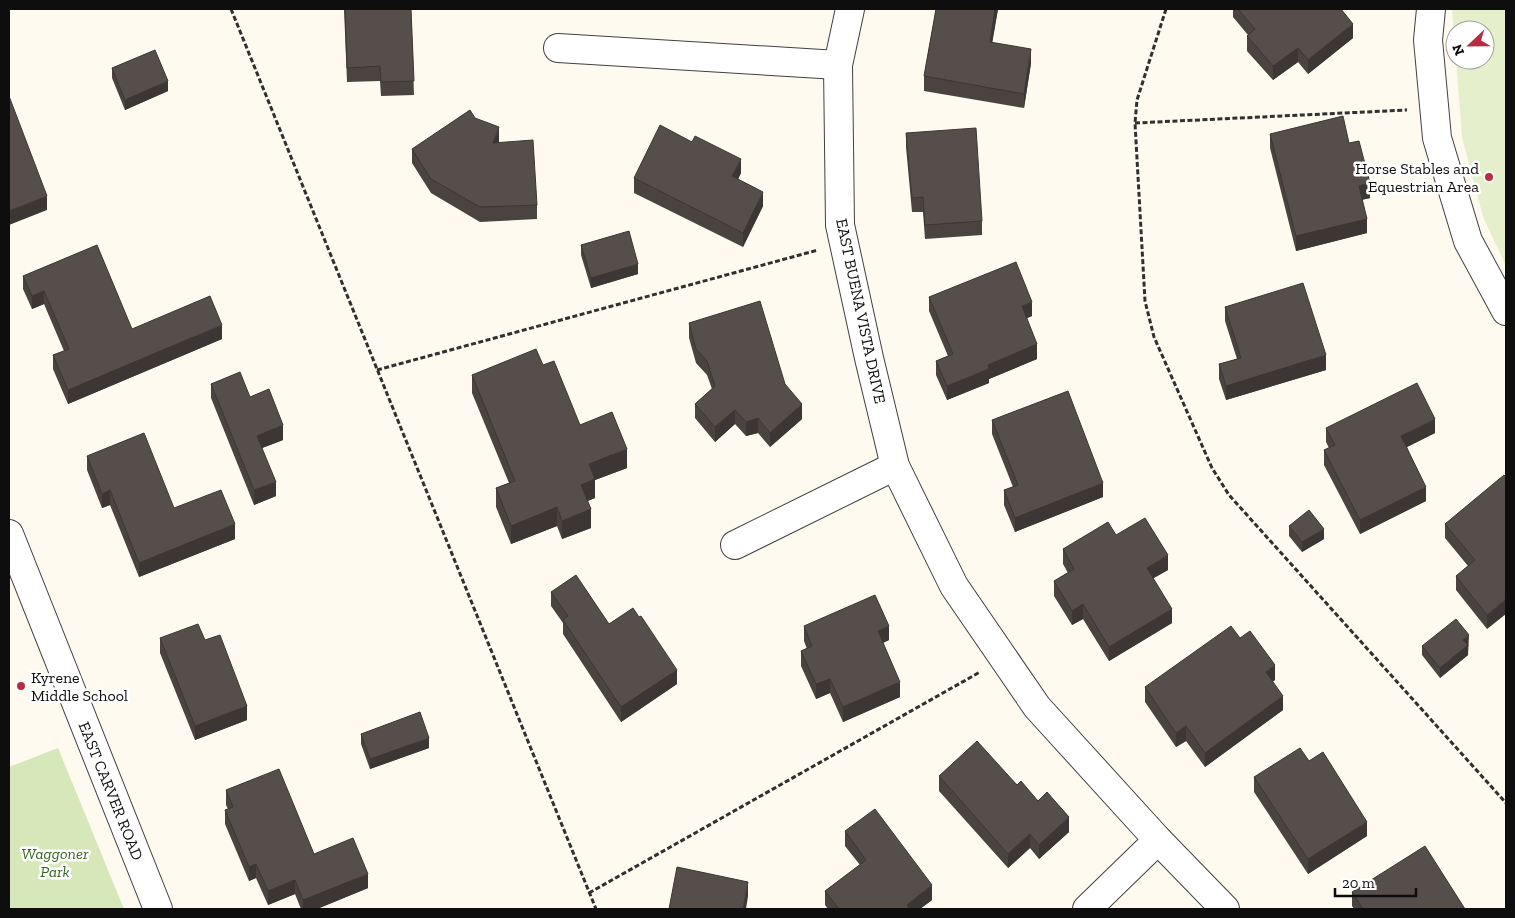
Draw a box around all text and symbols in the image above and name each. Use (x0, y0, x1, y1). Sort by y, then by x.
north arrow (1445, 20, 1495, 70)
text: N (1448, 41, 1468, 58)
place label: Horse Stables and Equestrian Area (1355, 159, 1479, 196)
marker: Horse Stables and Equestrian Area (1483, 171, 1495, 183)
street label: EAST BUENA VISTA DRIVE (832, 217, 890, 405)
place label: Kyrene Middle School (31, 668, 128, 705)
marker: Kyrene Middle School (15, 680, 27, 692)
street label: EAST CARVER ROAD (75, 719, 147, 863)
park label: Waggoner Park (22, 844, 89, 881)
scale bar (1335, 866, 1416, 898)
text: 20 m (1342, 874, 1375, 892)

